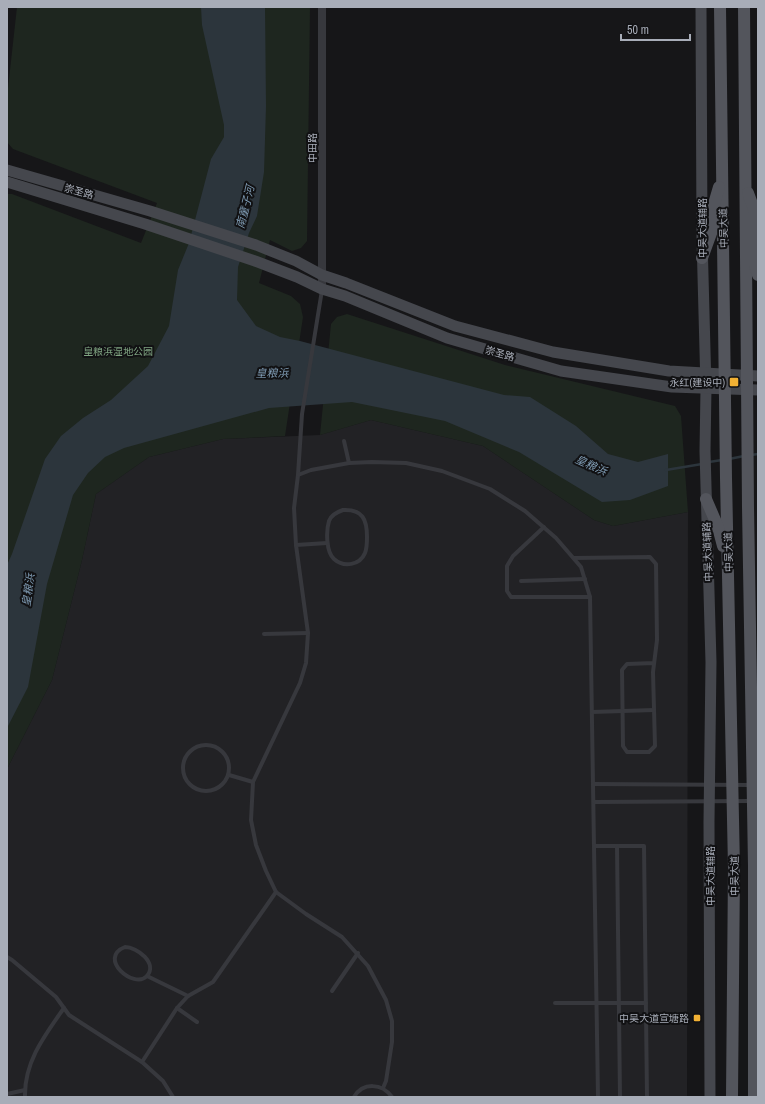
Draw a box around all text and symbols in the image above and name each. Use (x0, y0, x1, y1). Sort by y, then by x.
scale bar (621, 16, 690, 42)
text: 50 m (627, 22, 649, 38)
street label: 中田路 (306, 133, 319, 163)
street label: 崇圣路 (63, 181, 95, 202)
water label: 南童子河 (233, 182, 258, 230)
street label: 中吴大道辅路 (696, 198, 709, 258)
street label: 中吴大道 (717, 208, 730, 248)
street label: 崇圣路 (484, 343, 516, 364)
park label: 皇粮浜湿地公园 (83, 345, 153, 358)
water label: 皇粮浜 (255, 366, 290, 380)
place label: 永红(建设中) (670, 376, 725, 389)
marker: 永红(建设中) (728, 376, 740, 388)
water label: 皇粮浜 (573, 452, 610, 479)
street label: 中吴大道辅路 (700, 522, 715, 582)
street label: 中吴大道 (722, 532, 735, 572)
water label: 皇粮浜 (19, 572, 37, 607)
street label: 中吴大道辅路 (704, 846, 717, 906)
street label: 中吴大道 (728, 856, 741, 896)
place label: 中吴大道宣塘路 (619, 1012, 689, 1025)
marker: 中吴大道宣塘路 (692, 1013, 702, 1023)

